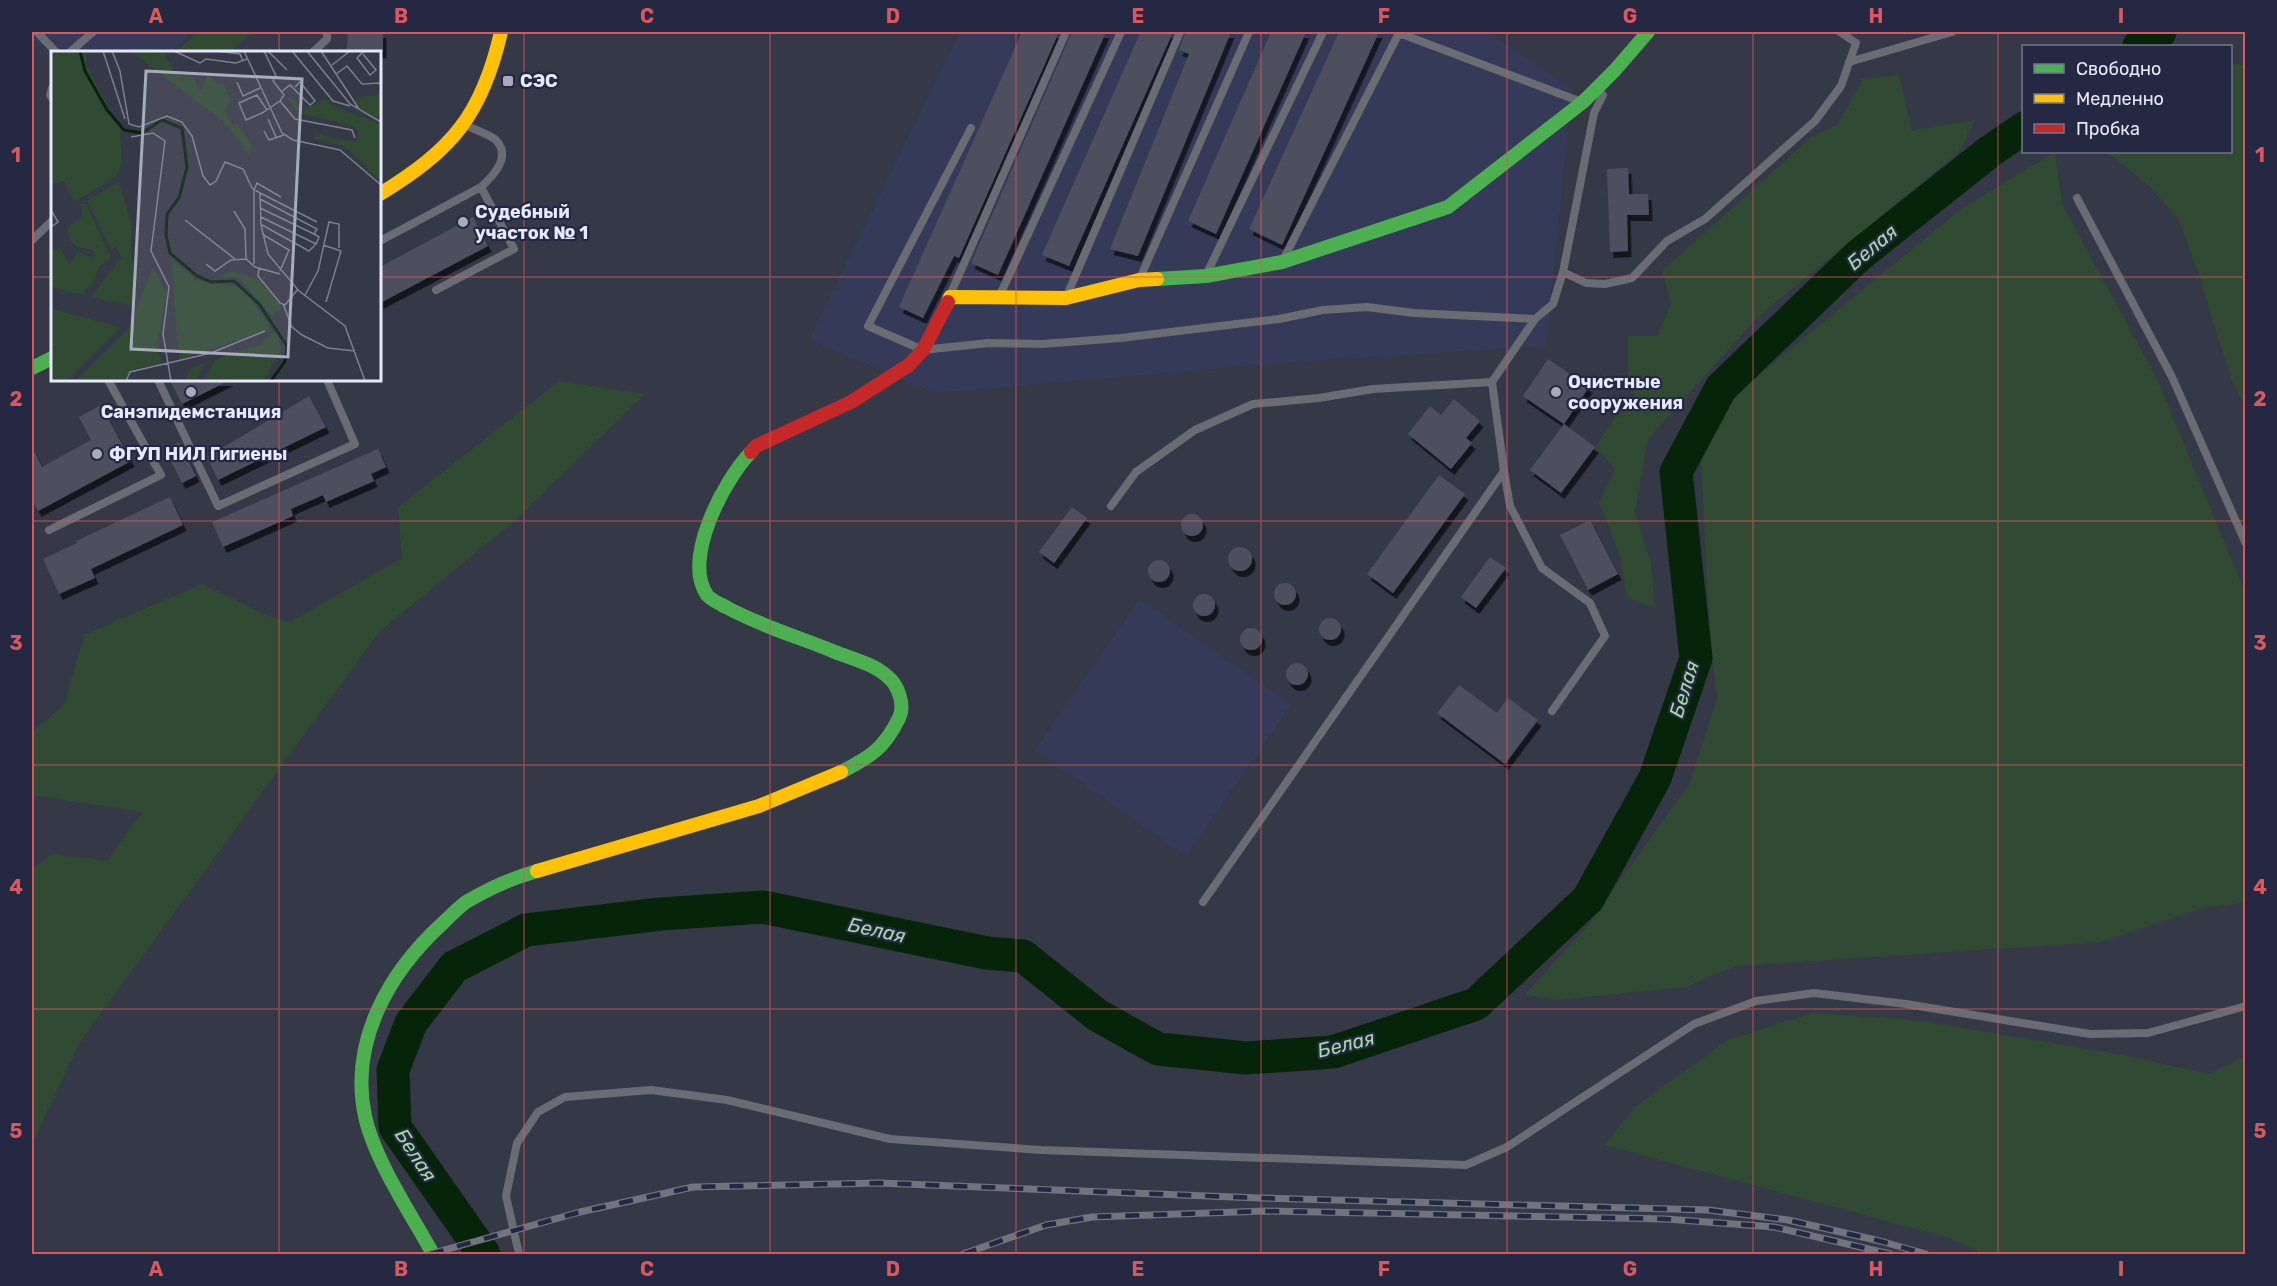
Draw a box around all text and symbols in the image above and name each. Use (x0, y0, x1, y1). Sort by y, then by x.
text: A (149, 4, 164, 28)
text: B (394, 4, 408, 28)
text: C (640, 4, 654, 28)
text: D (886, 4, 900, 28)
text: E (1132, 4, 1144, 28)
text: F (1378, 4, 1390, 28)
text: G (1623, 4, 1637, 28)
text: H (1869, 4, 1883, 28)
text: I (2118, 4, 2124, 28)
legend (2022, 45, 2232, 153)
inset map (51, 51, 381, 381)
text: Свободно (2076, 58, 2161, 80)
place label: СЭС (520, 70, 558, 92)
marker: СЭС (501, 74, 515, 88)
text: Медленно (2076, 88, 2164, 110)
text: Пробка (2076, 118, 2140, 140)
text: 1 (11, 143, 21, 167)
text: 1 (2255, 143, 2265, 167)
place label: Судебный участок № 1 (475, 201, 588, 244)
marker: Судебный участок № 1 (456, 215, 470, 229)
water label: Белая (1842, 219, 1902, 275)
place label: Очистные сооружения (1568, 371, 1683, 414)
marker: Санэпидемстанция (184, 385, 198, 399)
marker: Очистные сооружения (1549, 385, 1563, 399)
text: 2 (10, 387, 23, 411)
text: 2 (2254, 387, 2267, 411)
place label: Санэпидемстанция (101, 401, 281, 423)
place label: ФГУП НИЛ Гигиены (109, 443, 287, 465)
marker: ФГУП НИЛ Гигиены (90, 447, 104, 461)
text: 3 (9, 631, 23, 655)
text: 3 (2253, 631, 2267, 655)
water label: Белая (1664, 658, 1704, 720)
text: 4 (9, 875, 23, 899)
text: 4 (2253, 875, 2267, 899)
water label: Белая (846, 912, 908, 948)
water label: Белая (1315, 1025, 1377, 1063)
text: 5 (10, 1119, 23, 1143)
text: 5 (2254, 1119, 2267, 1143)
water label: Белая (390, 1124, 442, 1186)
text: A (149, 1257, 164, 1281)
text: B (394, 1257, 408, 1281)
text: C (640, 1257, 654, 1281)
text: D (886, 1257, 900, 1281)
text: E (1132, 1257, 1144, 1281)
text: F (1378, 1257, 1390, 1281)
text: G (1623, 1257, 1637, 1281)
text: H (1869, 1257, 1883, 1281)
text: I (2118, 1257, 2124, 1281)

